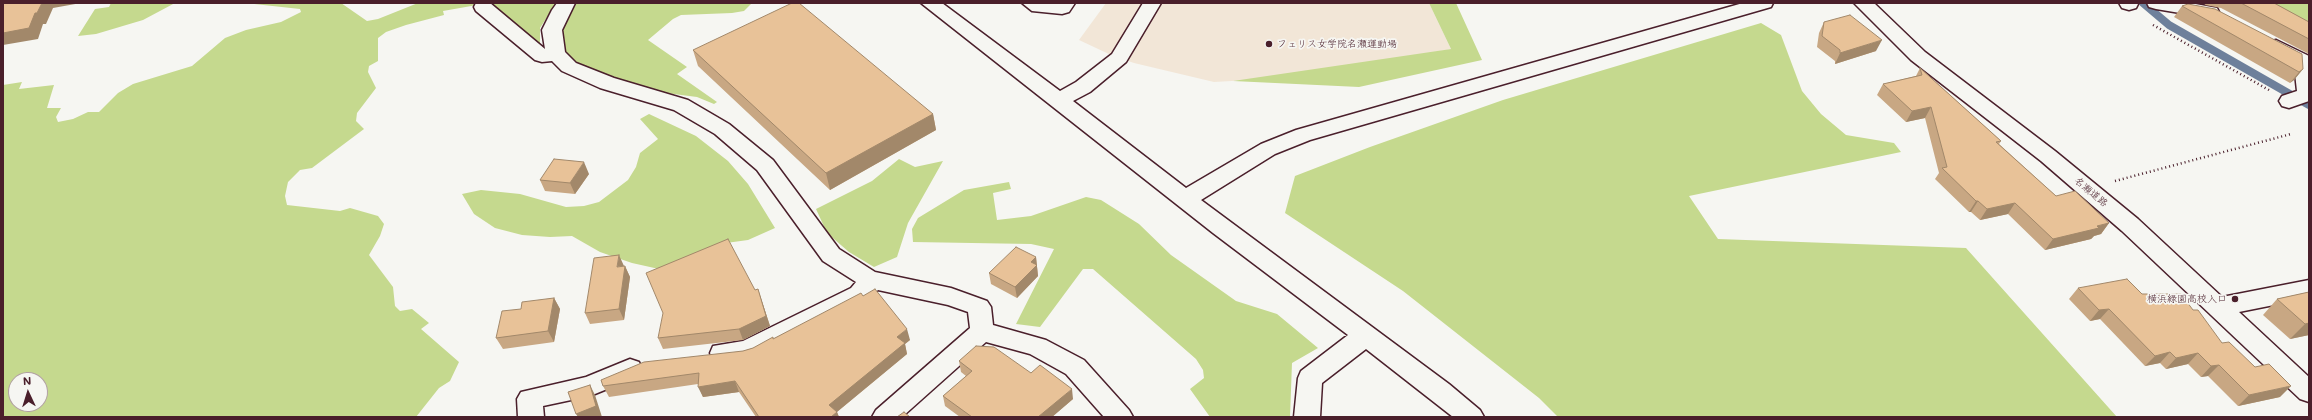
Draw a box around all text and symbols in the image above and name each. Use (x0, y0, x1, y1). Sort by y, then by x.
place label: フェリス女学院名瀬運動場 (1277, 38, 1397, 50)
marker: フェリス女学院名瀬運動場 (1264, 39, 1274, 49)
street label: 名瀬道路 (2072, 175, 2110, 209)
place label: 横浜緑園高校入口 (2147, 293, 2227, 305)
marker: 横浜緑園高校入口 (2230, 294, 2240, 304)
north arrow (8, 372, 48, 412)
text: N (22, 373, 32, 388)

